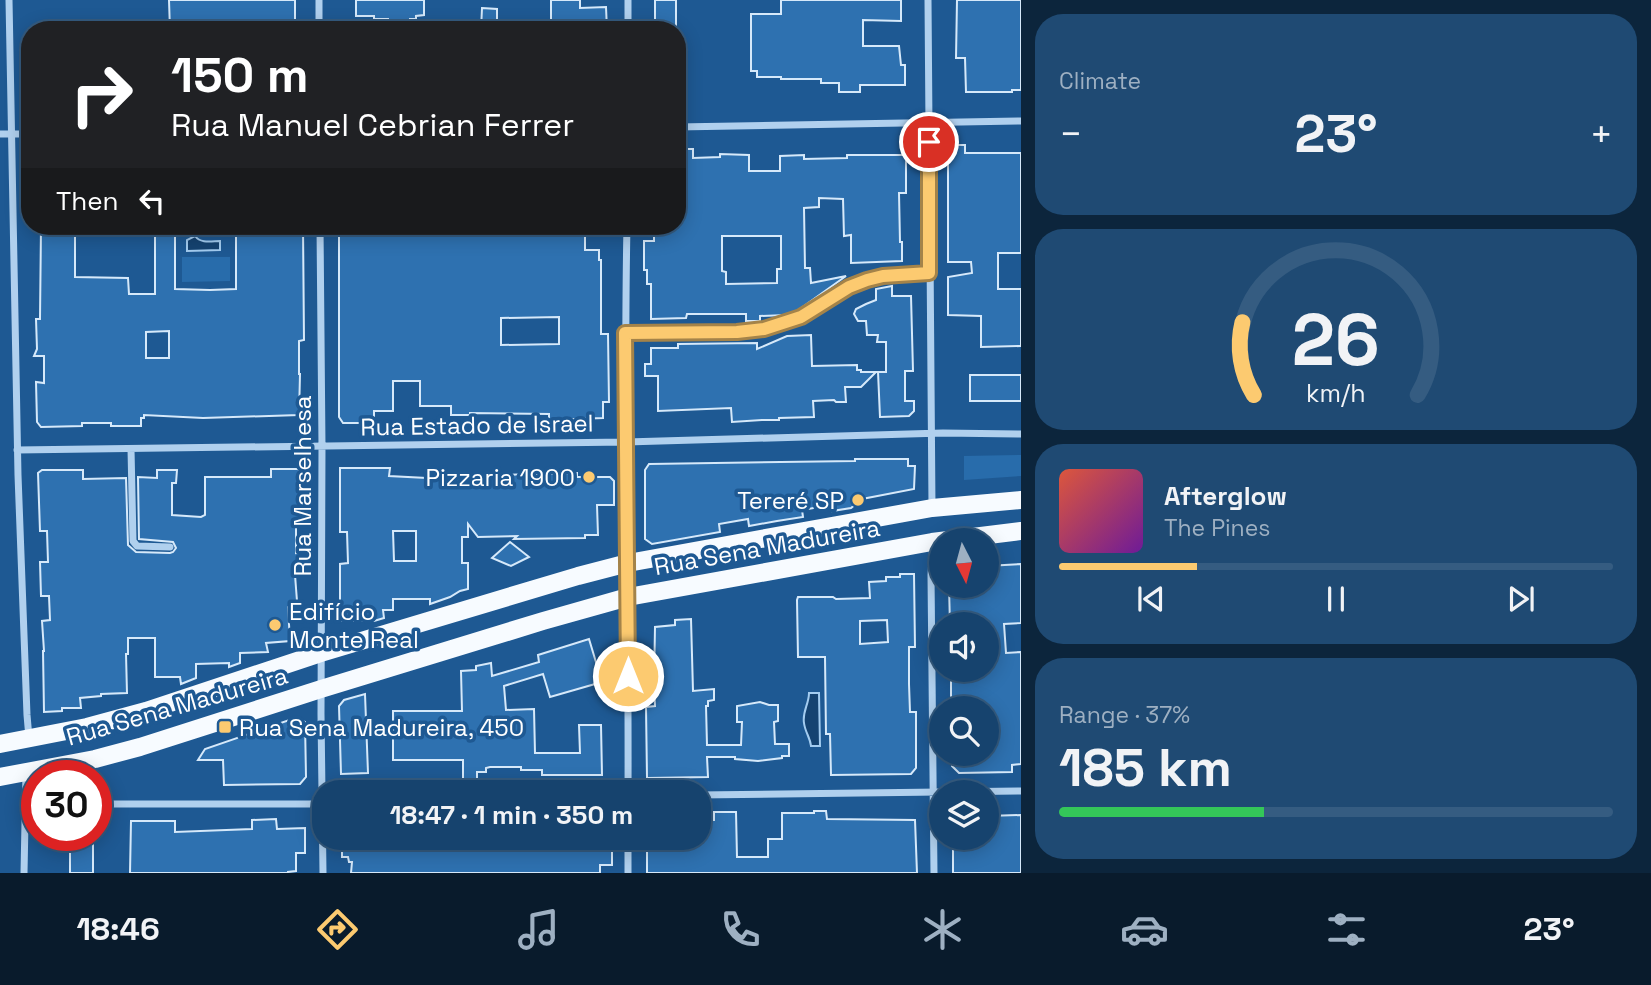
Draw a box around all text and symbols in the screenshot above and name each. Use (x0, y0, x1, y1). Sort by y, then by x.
text: 150 m (171, 44, 309, 106)
icon: right (56, 49, 147, 140)
text: Climate (1059, 66, 1141, 96)
text: 23° (1295, 101, 1378, 167)
text: Rua Manuel Cebrian Ferrer (171, 105, 574, 145)
text: − (1059, 110, 1083, 158)
text: + (1589, 110, 1613, 158)
pin (899, 112, 959, 172)
icon: arrive (910, 123, 948, 161)
icon: left (133, 182, 171, 220)
text: Then (56, 184, 119, 218)
text: 26 (1292, 294, 1380, 387)
text: km/h (1306, 377, 1366, 409)
street label: Rua Marselhesa (287, 395, 318, 577)
street label: Rua Estado de Israel (360, 407, 594, 443)
place label: Pizzaria 1900 (426, 462, 575, 493)
marker: Pizzaria 1900 (581, 469, 597, 485)
text: Afterglow (1164, 479, 1287, 513)
place label: Tereré SP (737, 485, 844, 516)
marker: Tereré SP (850, 492, 866, 508)
street label: Rua Sena Madureira (652, 512, 883, 582)
text: The Pines (1164, 513, 1270, 543)
north arrow (929, 528, 999, 598)
map controls (929, 528, 999, 850)
icon: previous (1132, 580, 1170, 618)
icon: pause (1317, 580, 1355, 618)
icon: next (1502, 580, 1540, 618)
place label: Edifício Monte Real (289, 596, 419, 655)
button: sound (929, 612, 999, 682)
marker: Edifício Monte Real (267, 617, 283, 633)
position arrow (591, 639, 665, 713)
street label: Rua Sena Madureira (63, 659, 291, 752)
button: search (929, 696, 999, 766)
text: Range · 37% (1059, 700, 1190, 730)
place label: Rua Sena Madureira, 450 (239, 712, 524, 743)
marker: Rua Sena Madureira, 450 (217, 719, 233, 735)
text: 185 km (1059, 735, 1232, 801)
speed limit sign: 30 (21, 760, 112, 851)
button: layers (929, 780, 999, 850)
text: 18:47 · 1 min · 350 m (390, 798, 633, 832)
icon: directions (313, 905, 362, 954)
icon: music (514, 905, 563, 954)
icon: phone (716, 905, 765, 954)
icon: climate (918, 905, 967, 954)
icon: car (1120, 905, 1169, 954)
icon: filters (1322, 905, 1371, 954)
text: 18:46 (76, 909, 160, 949)
text: 23° (1523, 909, 1575, 949)

